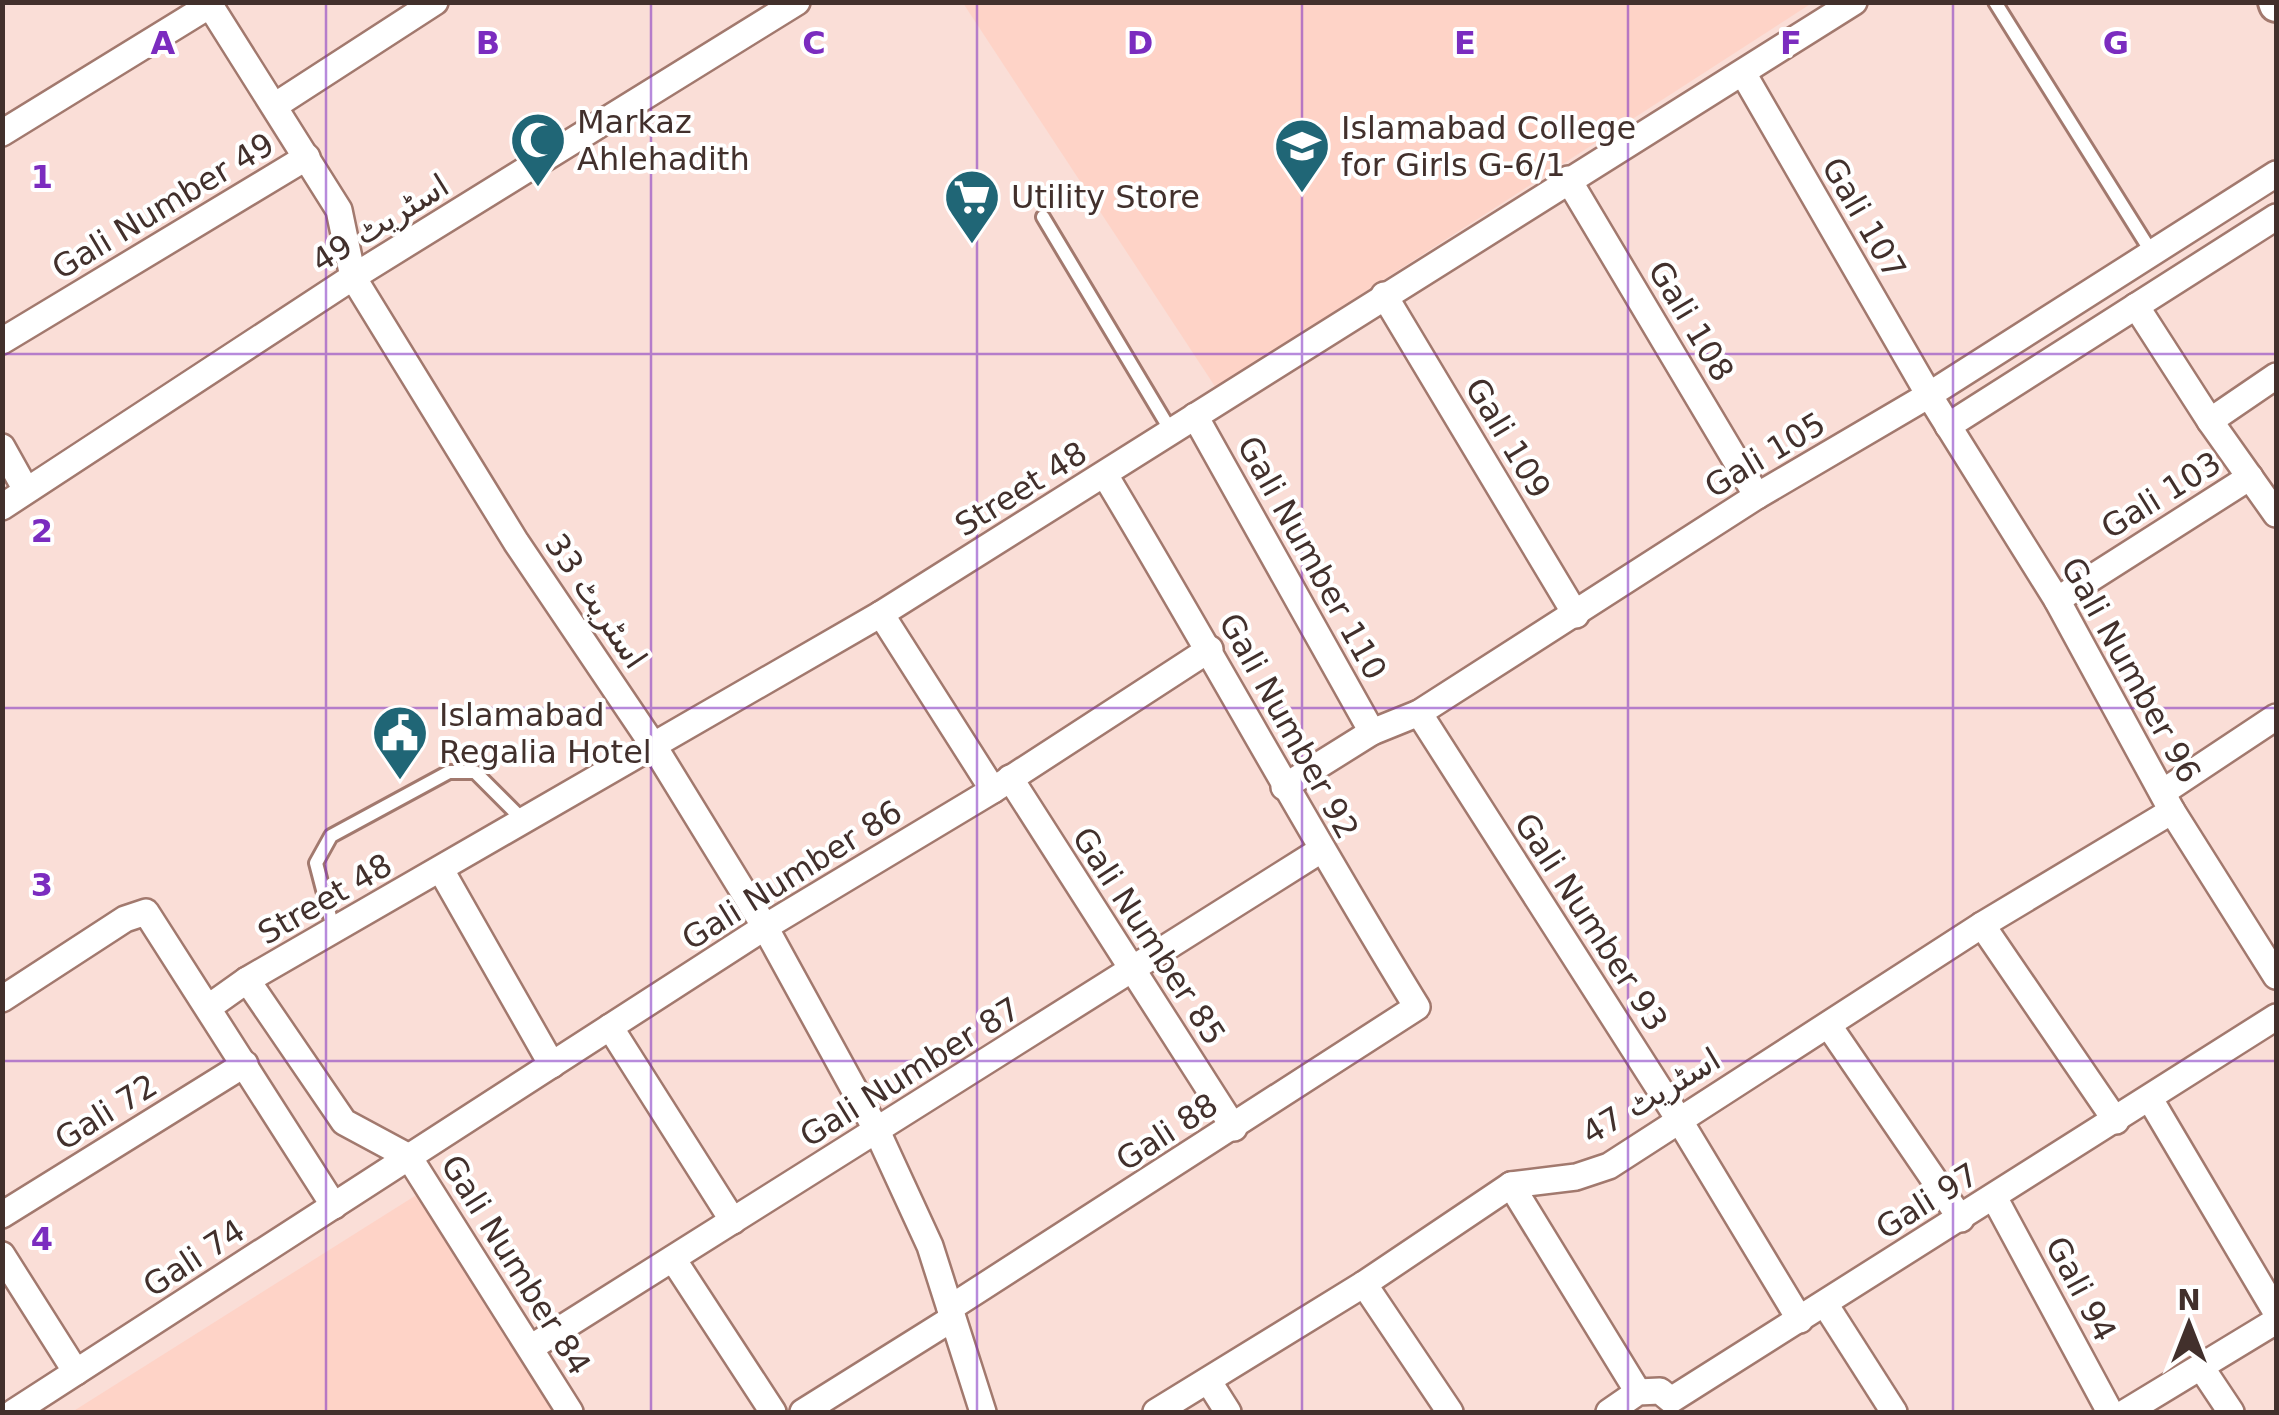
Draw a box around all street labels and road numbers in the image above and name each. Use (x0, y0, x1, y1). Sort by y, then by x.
street label: Gali Number 49 (45, 125, 281, 287)
street label: Gali 107 (1814, 151, 1914, 285)
street label: اسٹریٹ 49 (305, 166, 455, 280)
street label: Gali 108 (1640, 254, 1742, 388)
street label: Gali 109 (1457, 371, 1559, 505)
street label: Gali 105 (1698, 404, 1832, 506)
street label: Gali Number 110 (1229, 430, 1395, 686)
street label: Street 48 (948, 434, 1094, 544)
street label: Gali 103 (2094, 444, 2228, 546)
street label: اسٹریٹ 33 (537, 526, 655, 676)
street label: Gali Number 96 (2053, 551, 2209, 789)
street label: Gali Number 92 (1211, 607, 1367, 845)
street label: Gali Number 86 (675, 792, 909, 958)
street label: Gali Number 93 (1506, 806, 1676, 1038)
street label: Gali Number 85 (1064, 820, 1234, 1052)
street label: Street 48 (251, 846, 399, 952)
street label: Gali Number 87 (793, 989, 1027, 1155)
street label: اسٹریٹ 47 (1575, 1040, 1727, 1152)
street label: Gali 72 (48, 1066, 164, 1158)
street label: Gali 88 (1109, 1085, 1225, 1179)
street label: Gali Number 84 (433, 1148, 599, 1382)
street label: Gali 97 (1869, 1155, 1985, 1247)
street label: Gali 74 (136, 1211, 252, 1305)
street label: Gali 94 (2038, 1230, 2124, 1348)

